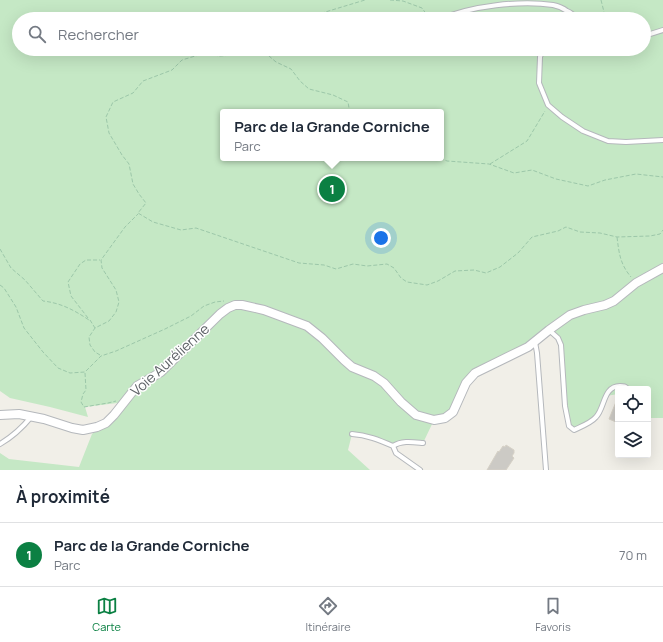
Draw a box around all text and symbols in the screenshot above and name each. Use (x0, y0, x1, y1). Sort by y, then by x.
search box (12, 12, 651, 56)
icon: search (26, 23, 48, 45)
text: Rechercher (58, 24, 139, 45)
popup (220, 109, 444, 161)
text: Parc de la Grande Corniche (234, 116, 430, 137)
text: Parc (234, 137, 261, 155)
pin: 1 (319, 174, 345, 204)
your location (371, 228, 391, 248)
street label: Voie Aurélienne (126, 319, 213, 400)
map controls (615, 386, 651, 458)
button: locate (615, 386, 651, 422)
button: layers (615, 422, 651, 458)
text: À proximité (16, 485, 110, 508)
text: Parc de la Grande Corniche (54, 535, 250, 556)
text: 1 (26, 546, 32, 564)
text: 70 m (619, 546, 647, 564)
text: Parc (54, 556, 81, 574)
tab: Carte (92, 595, 121, 634)
tab: Itinéraire (305, 595, 351, 634)
tab: Favoris (535, 595, 571, 634)

